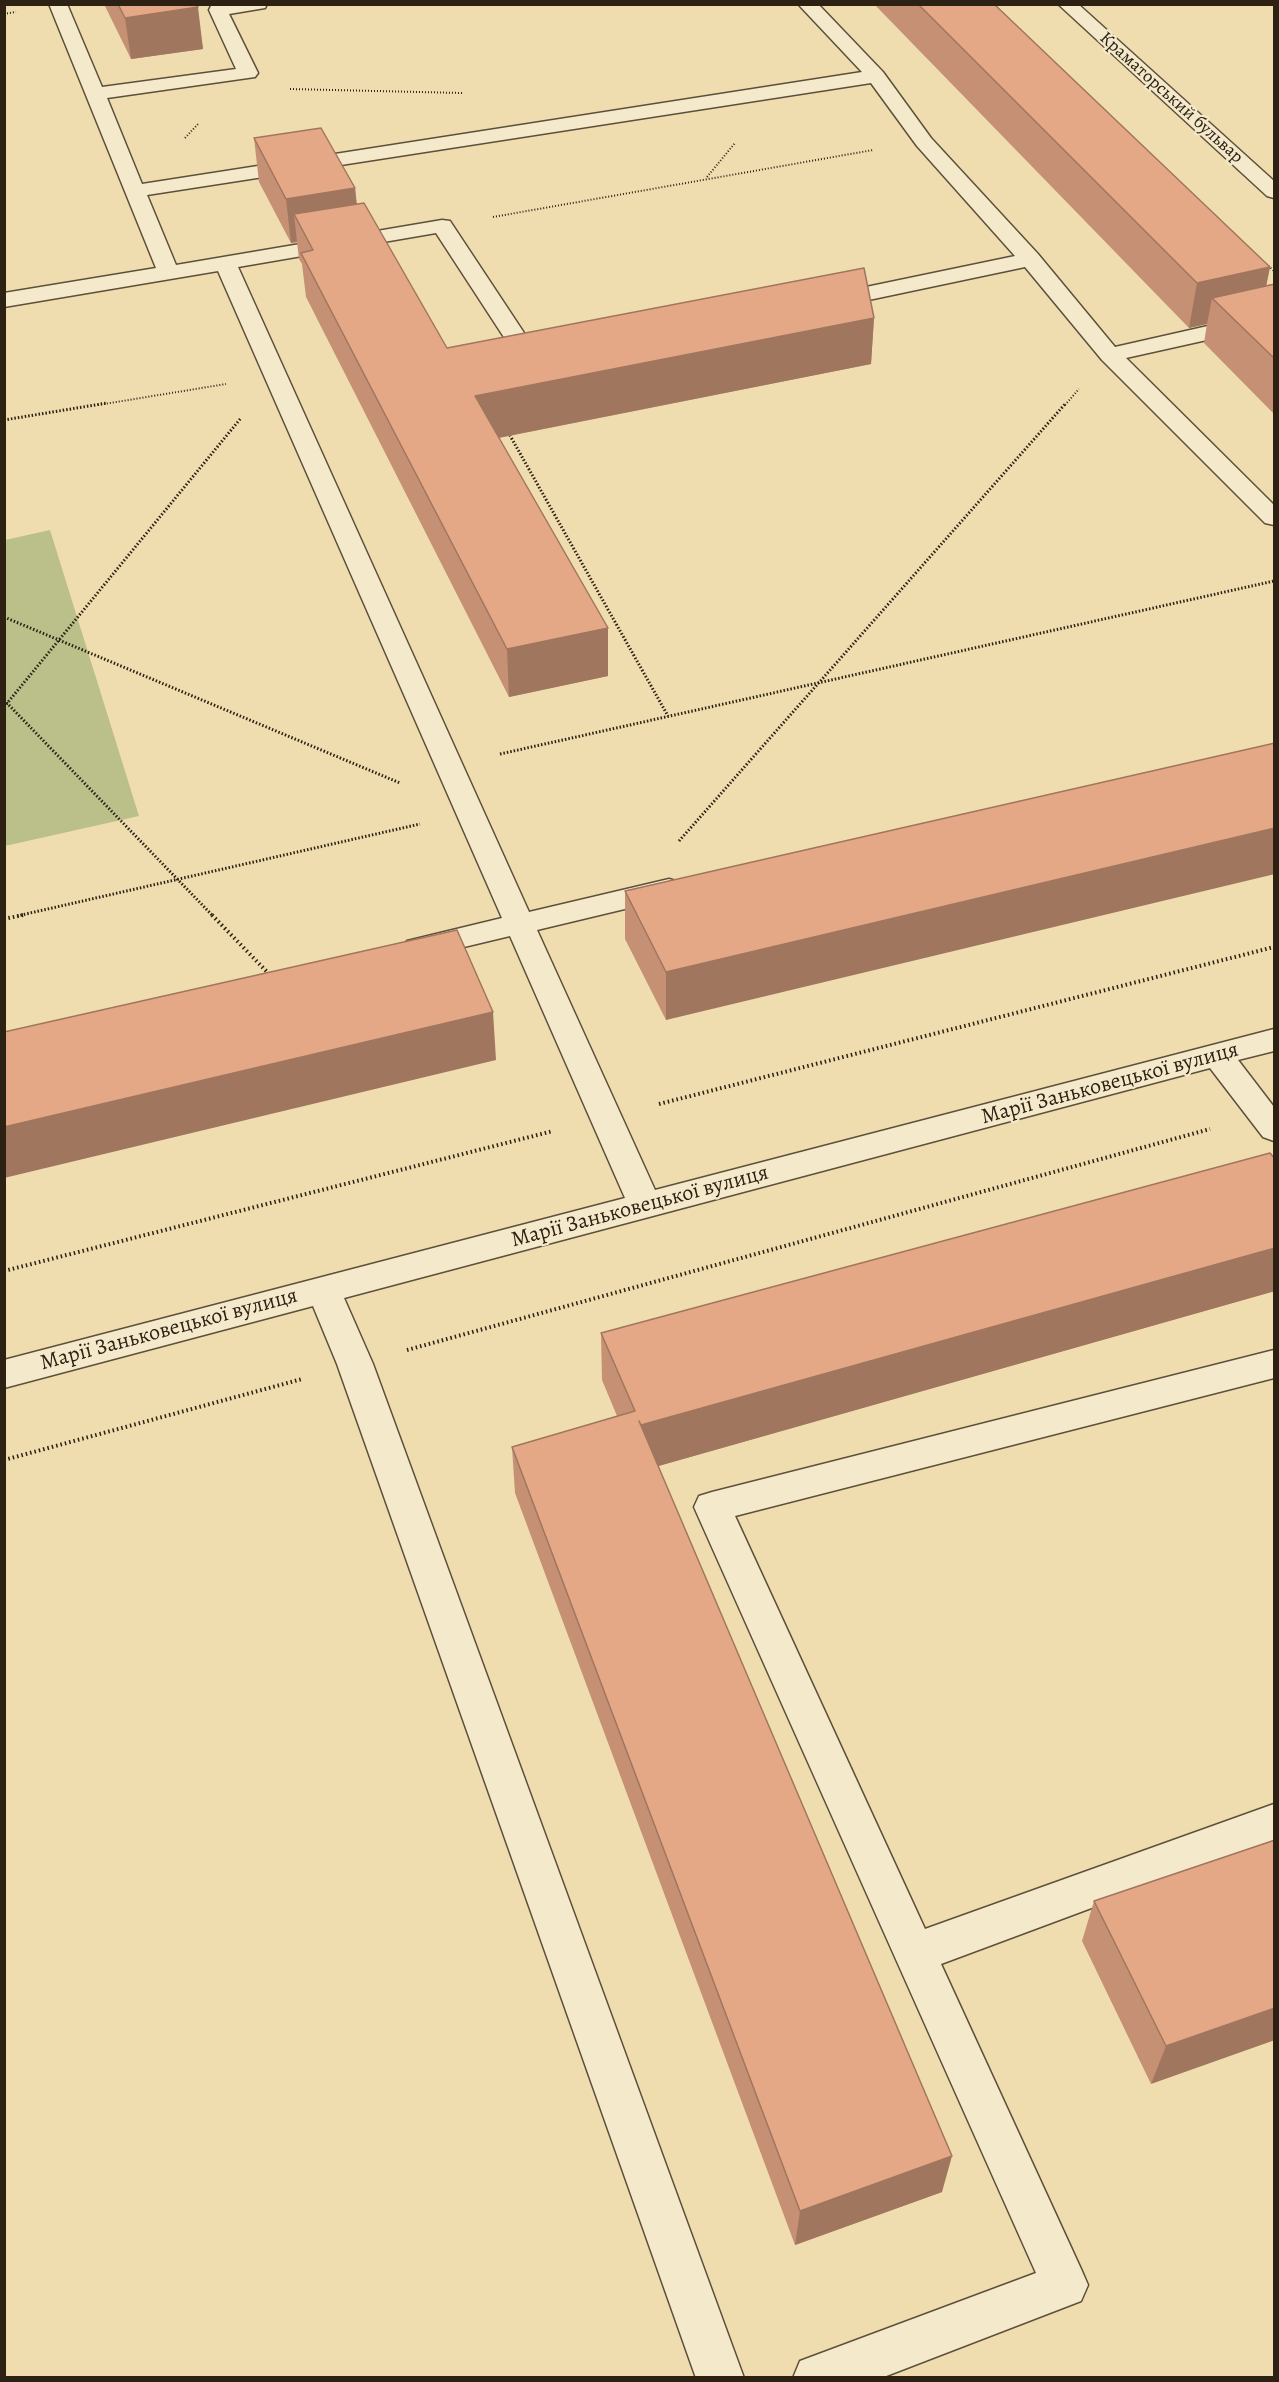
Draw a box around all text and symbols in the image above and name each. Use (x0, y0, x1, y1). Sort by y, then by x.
street label: Краматорський бульвар (1095, 28, 1247, 168)
street label: Марії Заньковецької вулиця (978, 1037, 1242, 1131)
street label: Марії Заньковецької вулиця (508, 1160, 772, 1254)
street label: Марії Заньковецької вулиця (37, 1283, 301, 1377)

